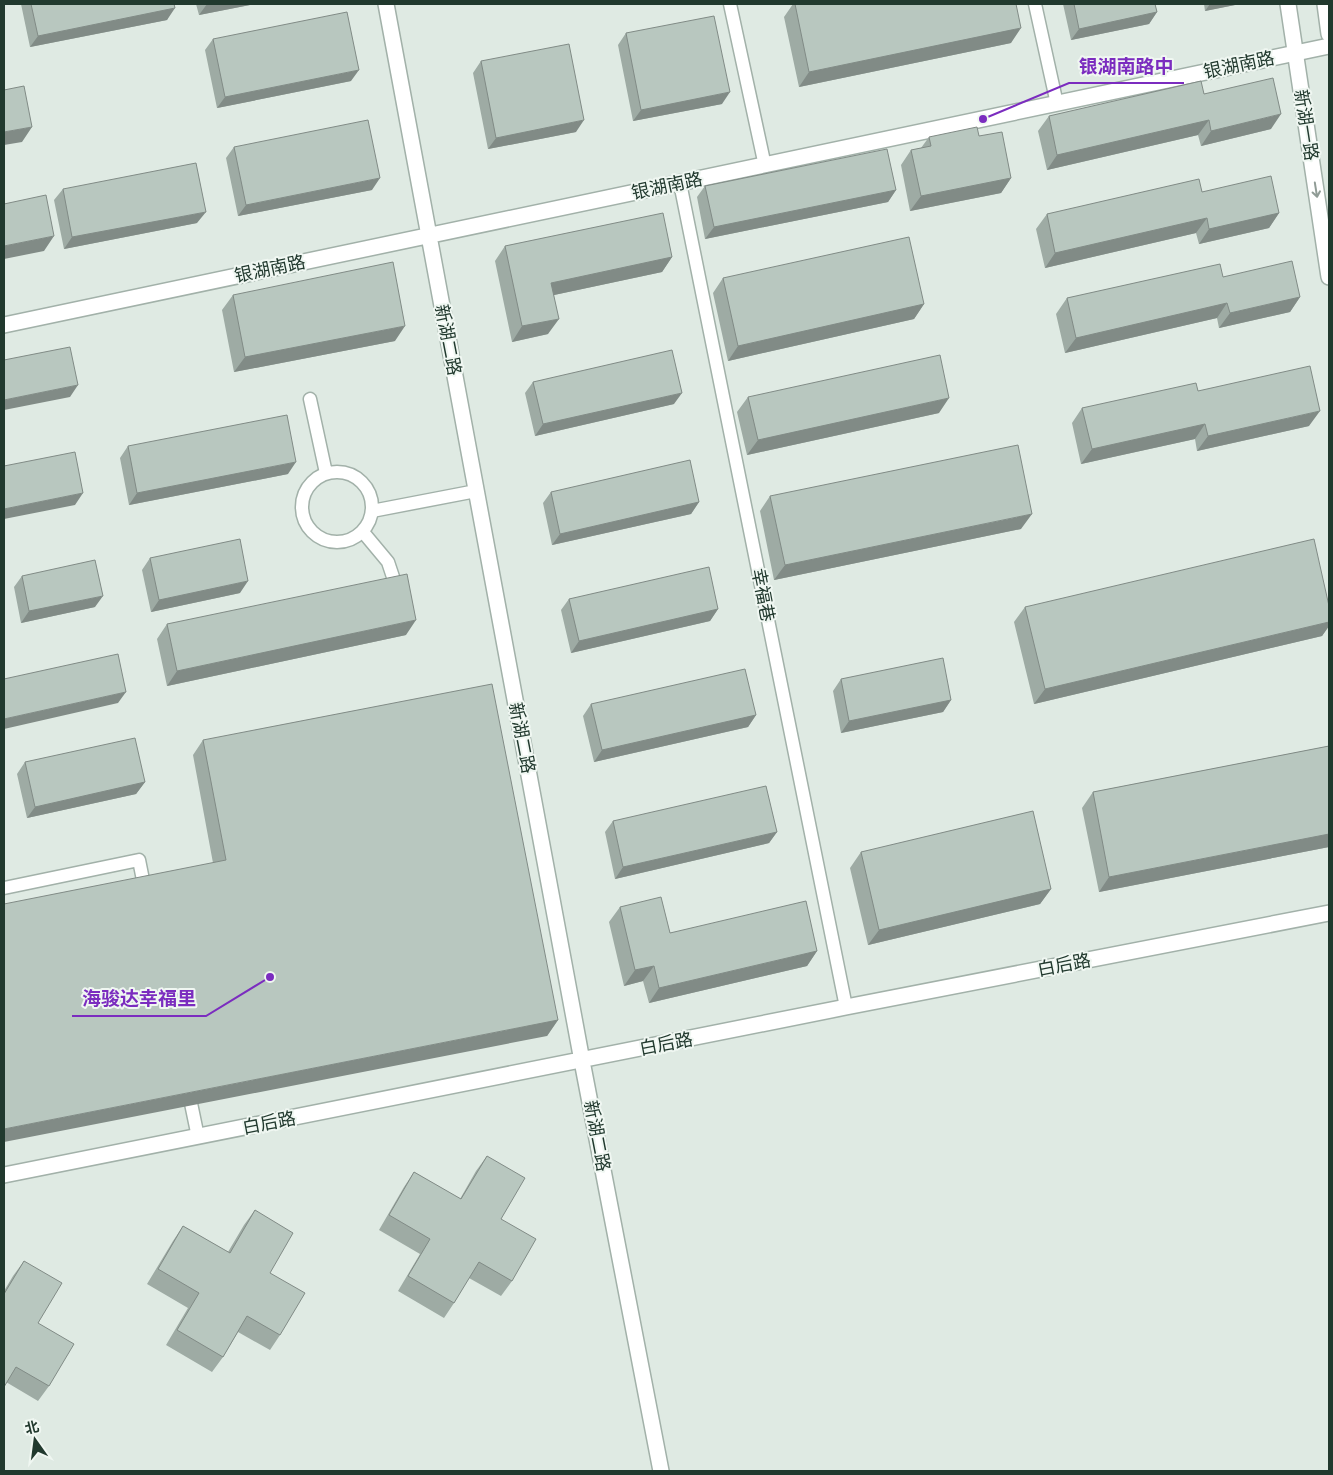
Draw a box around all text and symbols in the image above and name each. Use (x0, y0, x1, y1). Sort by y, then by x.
street label: 银湖南路 (1201, 45, 1277, 85)
callout: 银湖南路中 (1069, 49, 1184, 83)
text: 银湖南路中 (1078, 53, 1174, 80)
street label: 新湖一路 (1288, 87, 1324, 163)
street label: 银湖南路 (629, 166, 705, 206)
one-way arrow (1312, 182, 1322, 198)
street label: 银湖南路 (232, 249, 308, 289)
street label: 新湖二路 (428, 302, 468, 378)
street label: 幸福巷 (745, 566, 781, 624)
street label: 新湖二路 (502, 700, 542, 776)
street label: 白后路 (1035, 947, 1093, 983)
callout: 海骏达幸福里 (72, 982, 206, 1016)
text: 海骏达幸福里 (82, 985, 196, 1012)
street label: 白后路 (637, 1026, 695, 1062)
street label: 新湖二路 (577, 1098, 617, 1174)
street label: 白后路 (240, 1105, 298, 1141)
north arrow (10, 1415, 60, 1465)
text: 北 (23, 1416, 41, 1439)

